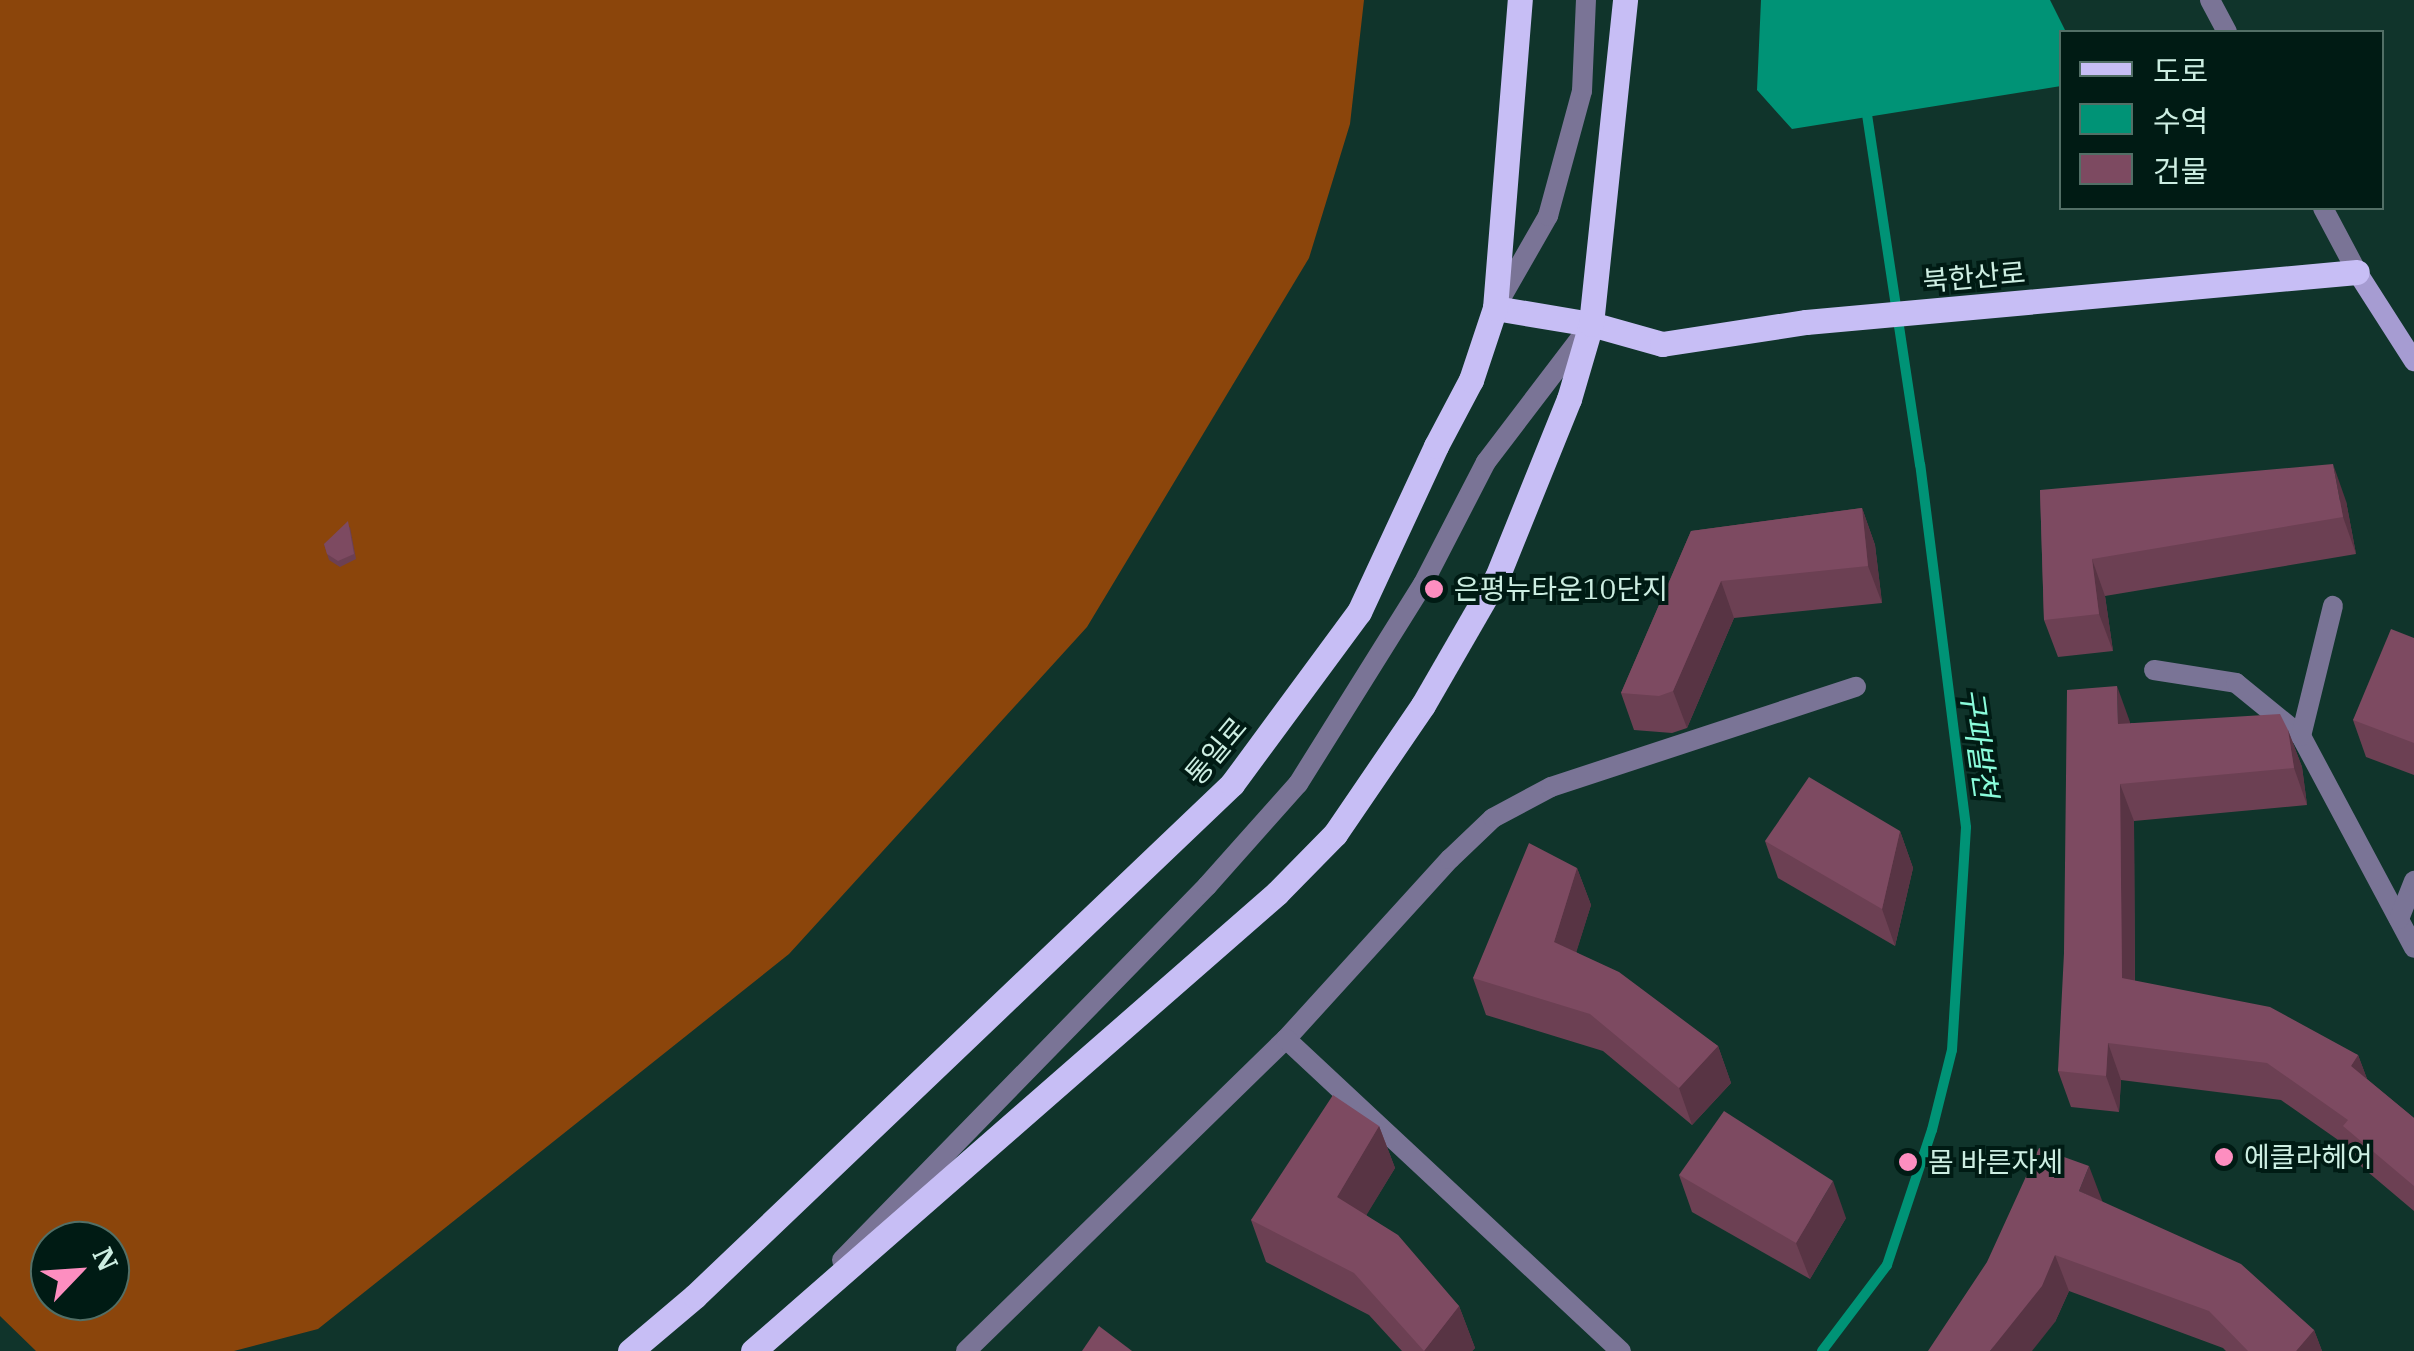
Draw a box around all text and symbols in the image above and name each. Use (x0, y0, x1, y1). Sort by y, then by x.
legend (2059, 30, 2384, 210)
text: 도로 (2153, 51, 2208, 90)
text: 수역 (2153, 101, 2208, 140)
text: 건물 (2153, 151, 2208, 190)
street label: 북한산로 (1921, 256, 2027, 298)
place label: 은평뉴타운10단지 (1454, 572, 1668, 606)
marker: 은평뉴타운10단지 (1423, 578, 1445, 600)
water label: 구파발천 (1953, 686, 2005, 800)
street label: 통일로 (1178, 711, 1254, 791)
place label: 에클라헤어 (2244, 1140, 2373, 1174)
place label: 몸 바른자세 (1928, 1145, 2063, 1179)
marker: 에클라헤어 (2213, 1146, 2235, 1168)
marker: 몸 바른자세 (1897, 1151, 1919, 1173)
north arrow (30, 1221, 130, 1321)
text: N (84, 1241, 127, 1277)

